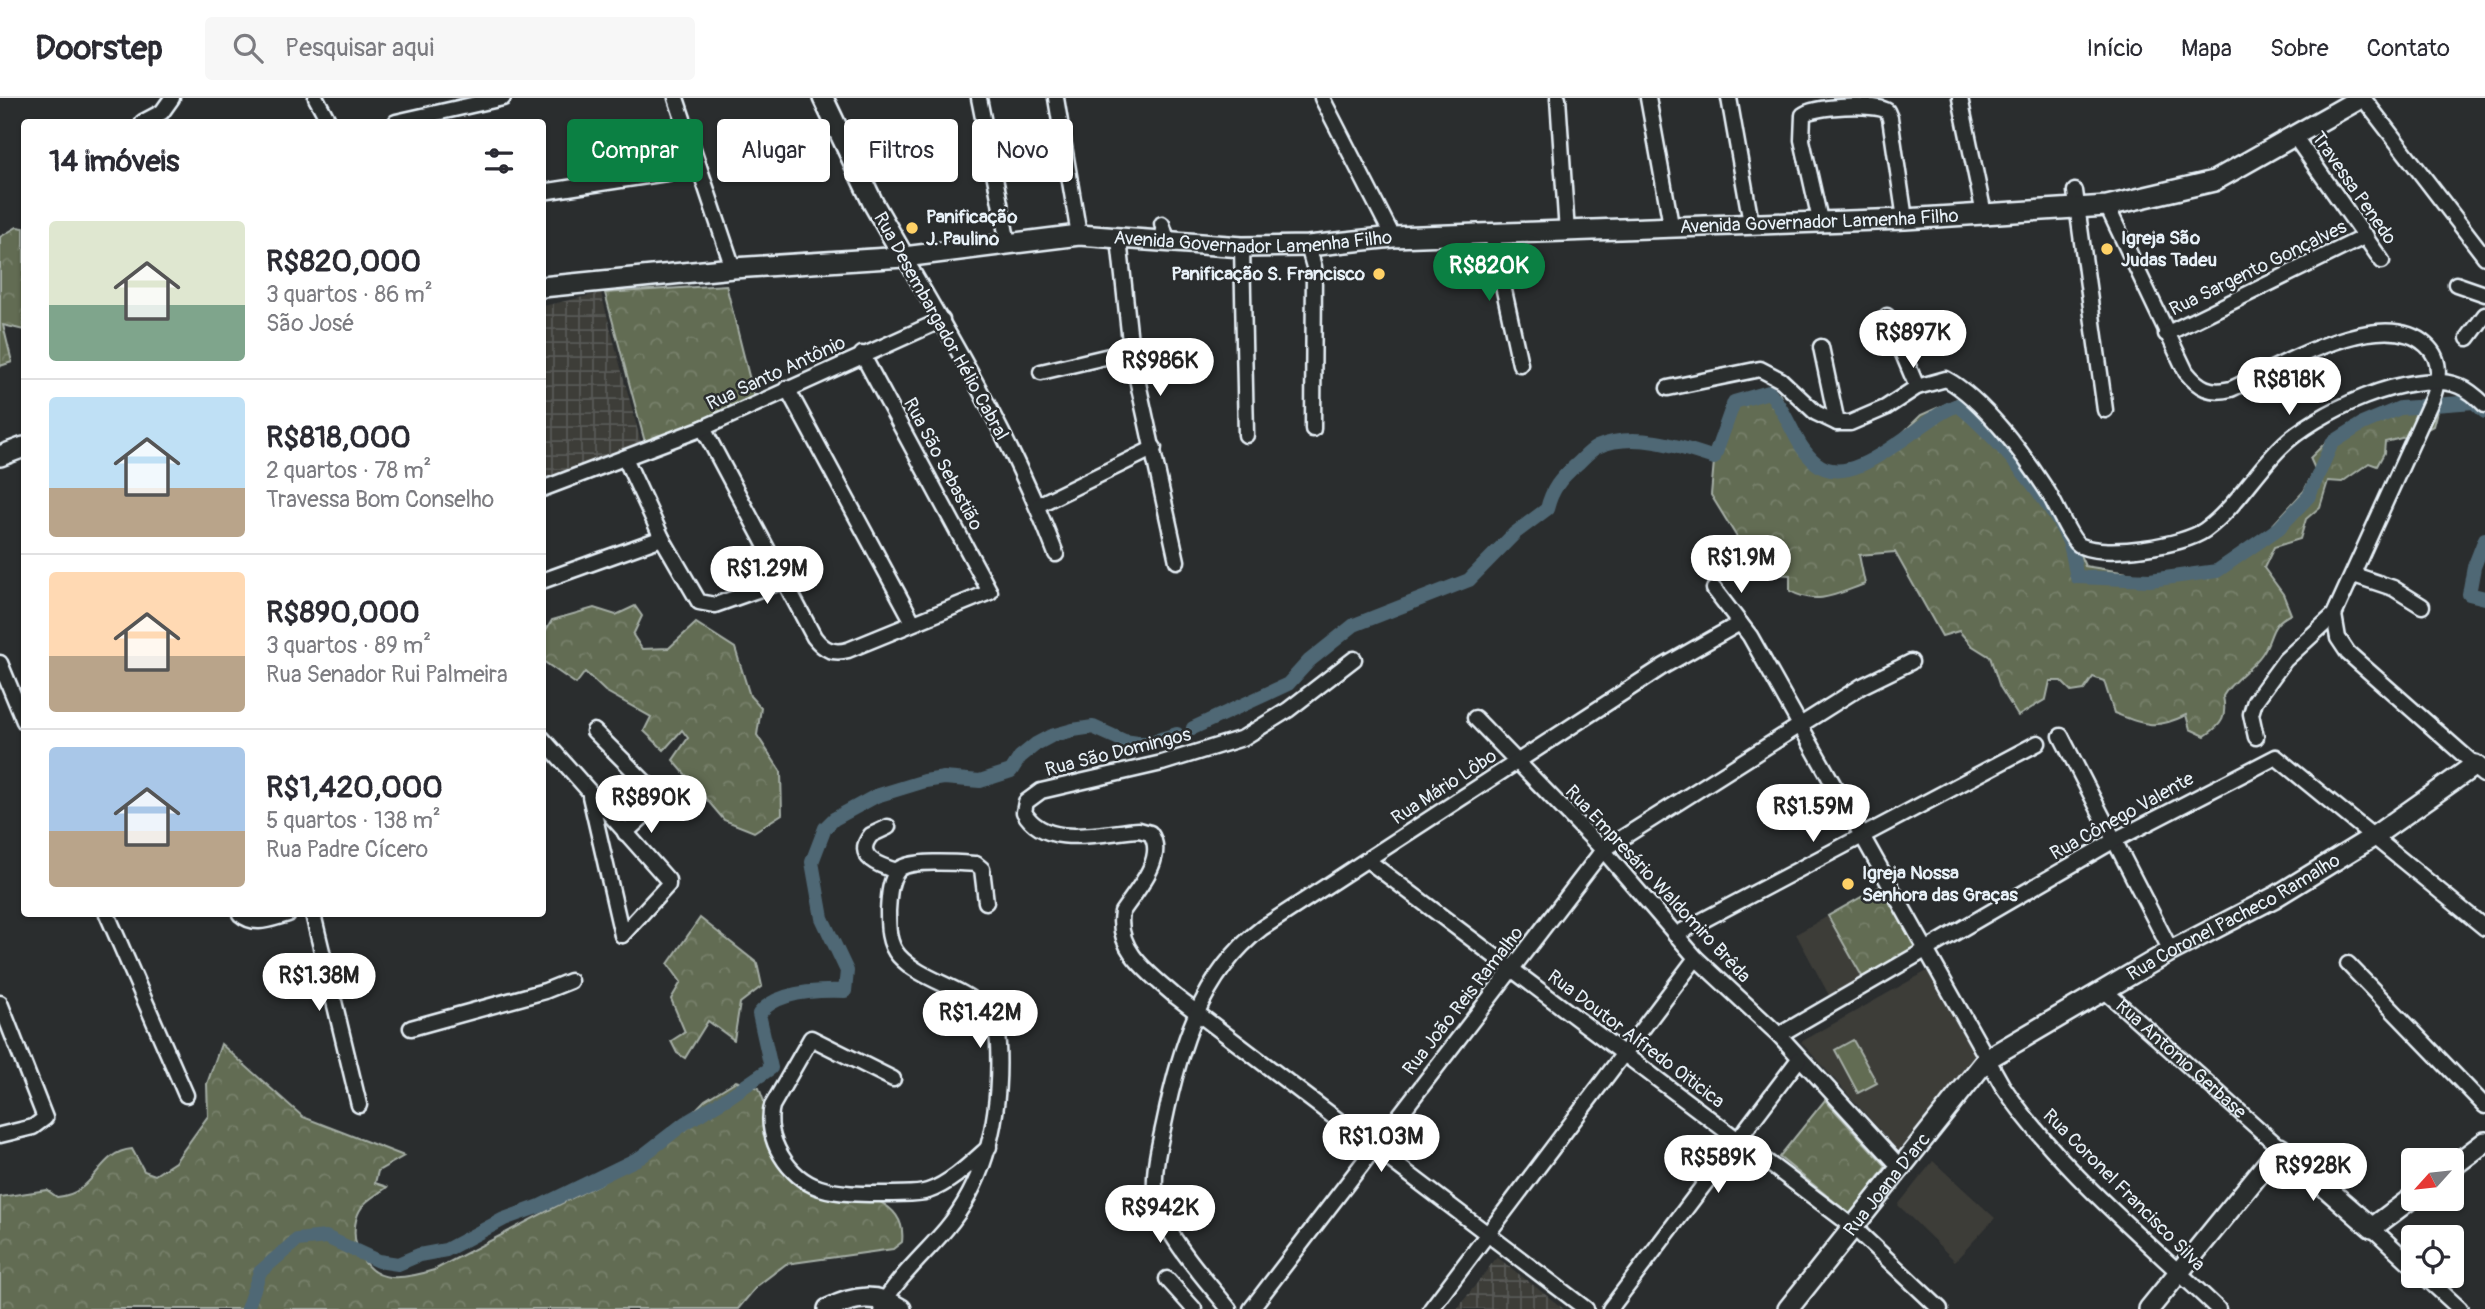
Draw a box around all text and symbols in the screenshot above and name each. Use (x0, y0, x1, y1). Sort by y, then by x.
search box (205, 17, 695, 80)
text: Doorstep (35, 28, 163, 69)
icon: search (229, 29, 267, 67)
text: Pesquisar aqui (285, 32, 434, 64)
text: Início (2087, 34, 2143, 63)
text: Mapa (2181, 34, 2232, 63)
text: Sobre (2270, 34, 2329, 63)
text: Contato (2367, 34, 2450, 63)
chip: Comprar (567, 119, 703, 182)
chip: Alugar (717, 119, 830, 182)
chip: Filtros (844, 119, 958, 182)
chip: Novo (972, 119, 1073, 182)
street label: Travessa Penedo (2306, 127, 2402, 249)
icon: filters (480, 142, 518, 180)
text: 14 imóveis (49, 143, 179, 180)
street label: Avenida Governador Lamenha Filho (1679, 204, 1959, 239)
place label: Panificação J. Paulino (926, 205, 1018, 251)
street label: Rua Desembargador Hélio Cabral (868, 208, 1014, 444)
street label: Rua Sargento Gonçalves (2165, 214, 2351, 321)
marker: Panificação J. Paulino (904, 220, 920, 236)
street label: Avenida Governador Lamenha Filho (1113, 225, 1393, 259)
place label: Igreja São Judas Tadeu (2121, 226, 2217, 272)
marker: Igreja São Judas Tadeu (2099, 241, 2115, 257)
text: R$820,000 (266, 243, 421, 280)
pin: R$820K (1432, 244, 1546, 303)
icon: home (105, 249, 189, 333)
text: R$820K (1449, 251, 1529, 280)
place label: Panificação S. Francisco (1171, 262, 1366, 286)
marker: Panificação S. Francisco (1371, 266, 1387, 282)
text: 3 quartos · 86 m² (266, 280, 433, 309)
text: São José (266, 309, 355, 338)
pin: R$897K (1856, 310, 1970, 370)
text: R$897K (1875, 318, 1951, 347)
street label: Rua Santo Antônio (703, 330, 849, 416)
pin: R$986K (1103, 338, 1217, 398)
text: R$986K (1122, 346, 1198, 375)
pin: R$818K (2232, 358, 2346, 417)
text: R$818K (2253, 365, 2325, 394)
street label: Rua São Sebastião (898, 394, 988, 534)
text: R$818,000 (266, 419, 411, 456)
icon: home (105, 425, 189, 509)
text: 2 quartos · 78 m² (266, 456, 431, 485)
text: Travessa Bom Conselho (266, 485, 494, 514)
pin: R$1.9M (1684, 536, 1798, 595)
text: R$1.9M (1707, 543, 1775, 572)
pin: R$1.29M (702, 546, 832, 606)
text: R$1.29M (726, 554, 808, 583)
text: R$890,000 (266, 594, 420, 631)
icon: home (105, 600, 189, 684)
text: 3 quartos · 89 m² (266, 631, 431, 660)
text: Rua Senador Rui Palmeira (266, 660, 508, 689)
street label: Rua São Domingos (1043, 722, 1194, 782)
street label: Rua Mário Lôbo (1387, 744, 1501, 830)
street label: Rua Cônego Valente (2046, 766, 2199, 866)
text: R$1,420,000 (266, 769, 443, 806)
icon: home (105, 775, 189, 859)
pin: R$890K (594, 776, 708, 835)
street label: Rua Empresário Waldomiro Brêda (1560, 780, 1756, 988)
text: R$890K (612, 783, 690, 812)
pin: R$1.59M (1748, 784, 1878, 844)
text: R$1.59M (1773, 792, 1853, 821)
text: 5 quartos · 138 m² (266, 806, 441, 835)
text: Rua Padre Cícero (266, 835, 428, 864)
street label: Rua Coronel Pacheco Ramalho (2123, 848, 2345, 986)
place label: Igreja Nossa Senhora das Graças (1862, 861, 2018, 907)
marker: Igreja Nossa Senhora das Graças (1840, 876, 1856, 892)
street label: Rua João Reis Ramalho (1397, 922, 1529, 1080)
pin: R$1.38M (254, 954, 384, 1013)
text: R$1.38M (279, 961, 359, 990)
street label: Rua Doutor Alfredo Oiticica (1543, 965, 1729, 1114)
pin: R$1.42M (915, 990, 1045, 1050)
street label: Rua Antônio Gerbase (2110, 994, 2252, 1125)
text: R$1.42M (939, 998, 1021, 1027)
street label: Rua Coronel Francisco Silva (2038, 1104, 2210, 1276)
pin: R$1.03M (1316, 1114, 1446, 1174)
text: R$1.03M (1339, 1122, 1423, 1151)
street label: Rua Joana D'arc (1838, 1128, 1936, 1241)
pin: R$589K (1661, 1136, 1775, 1195)
text: R$589K (1680, 1143, 1756, 1172)
pin: R$928K (2256, 1144, 2370, 1203)
north arrow (2401, 1148, 2464, 1211)
map controls (2401, 1148, 2464, 1288)
text: R$928K (2275, 1151, 2351, 1180)
pin: R$942K (1103, 1186, 1217, 1245)
text: R$942K (1121, 1193, 1199, 1222)
button: locate (2401, 1225, 2464, 1288)

